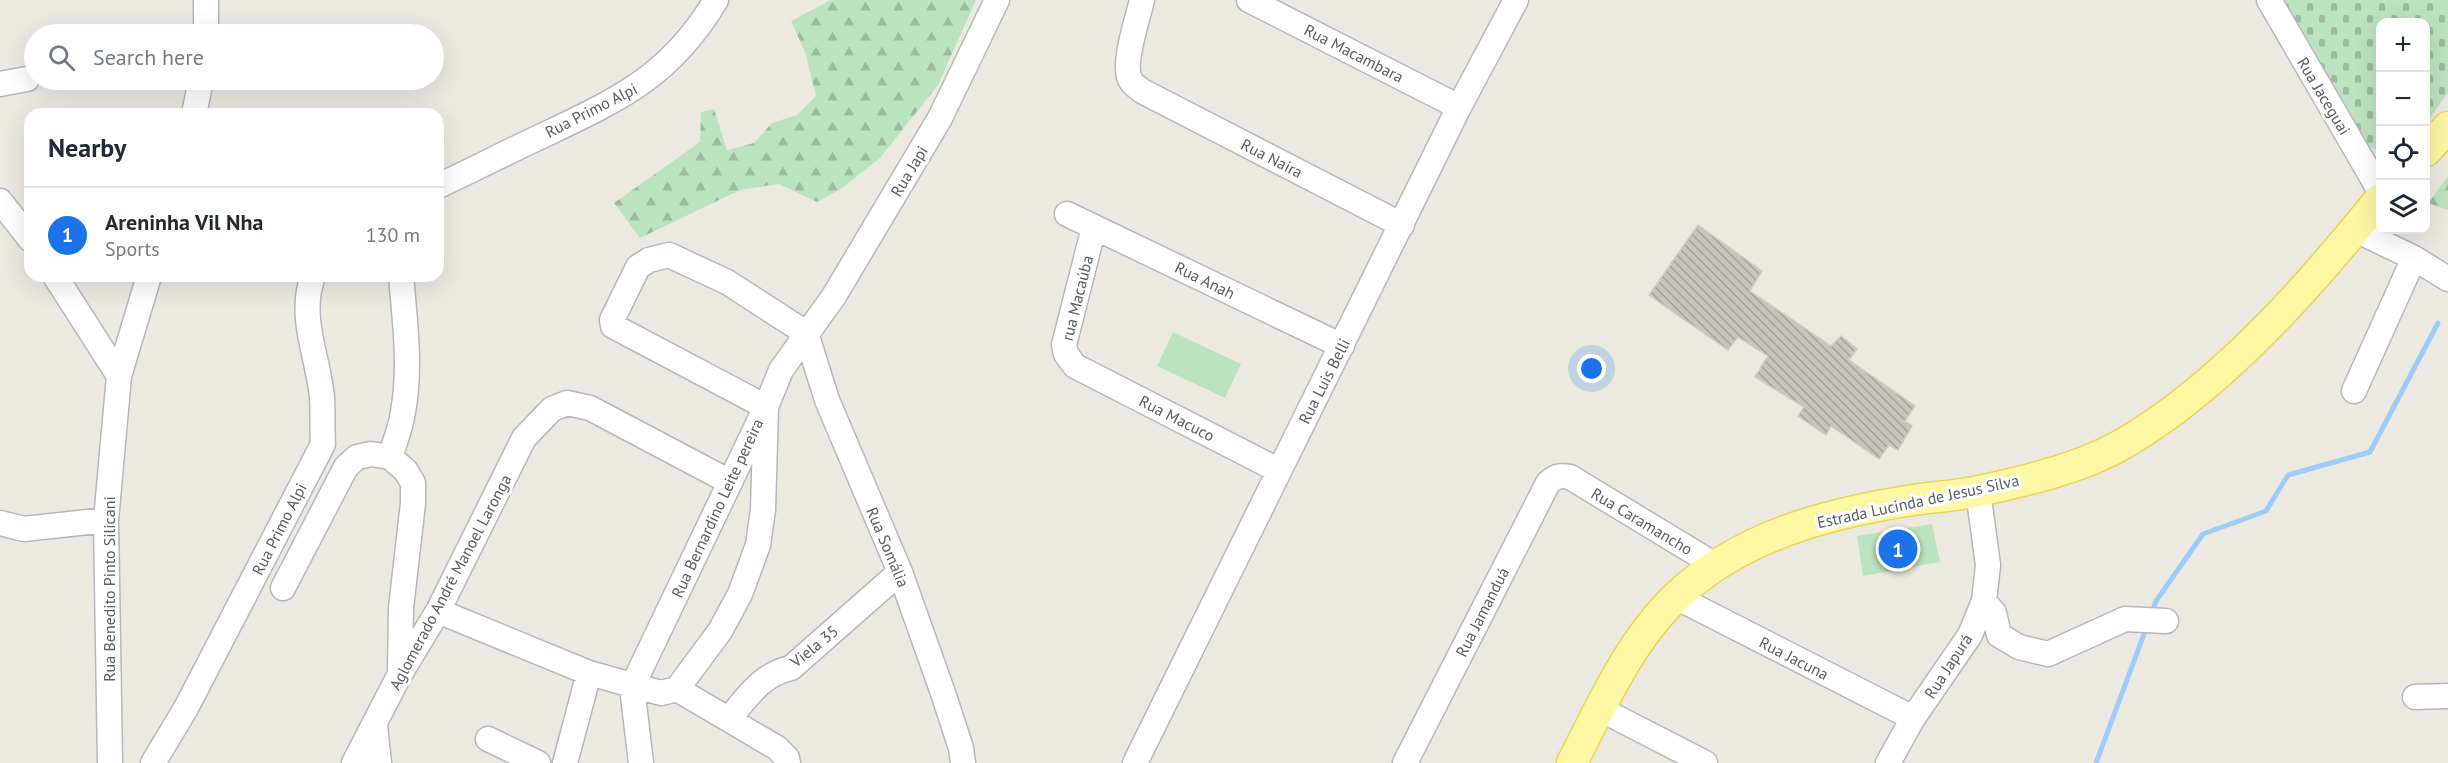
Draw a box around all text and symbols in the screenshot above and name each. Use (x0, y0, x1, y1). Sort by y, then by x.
map controls (2376, 18, 2430, 234)
button: + (2376, 18, 2430, 72)
street label: Rua Macambara (1301, 19, 1407, 87)
search box (24, 24, 444, 90)
icon: search (45, 41, 78, 74)
text: Search here (93, 43, 204, 71)
street label: Rua Jaceguai (2293, 54, 2355, 138)
button: − (2376, 72, 2430, 126)
street label: Rua Primo Alpi (542, 78, 640, 142)
button: locate (2376, 126, 2430, 180)
text: Nearby (48, 131, 126, 164)
street label: Rua Naira (1238, 134, 1306, 182)
street label: Rua Japi (886, 142, 932, 200)
button: layers (2376, 180, 2430, 234)
text: Areninha Vil Nha (105, 208, 263, 236)
text: 1 (62, 222, 73, 248)
text: 130 m (366, 222, 420, 248)
text: Sports (105, 236, 160, 262)
street label: rua Macaúba (1057, 253, 1097, 343)
street label: Rua Anah (1172, 257, 1238, 303)
street label: Rua Luis Belli (1294, 335, 1354, 427)
your location (1577, 354, 1606, 383)
street label: Rua Macuco (1136, 390, 1218, 446)
street label: Rua Bernardino Leite pereira (667, 415, 767, 601)
street label: Estrada Lucinda de Jesus Silva (1815, 470, 2021, 532)
street label: Aglomerado André Manoel Laronga (385, 471, 515, 693)
street label: Rua Primo Alpi (247, 480, 311, 578)
street label: Rua Caramancho (1588, 483, 1696, 559)
street label: Rua Benedito Pinto Silicani (99, 496, 119, 682)
street label: Rua Somália (862, 504, 914, 590)
pin: 1 (1878, 526, 1918, 572)
street label: Rua Jamanduá (1451, 564, 1513, 660)
street label: Viela 35 (785, 621, 842, 672)
street label: Rua Japurá (1920, 630, 1976, 702)
street label: Rua Jacuna (1756, 632, 1832, 684)

